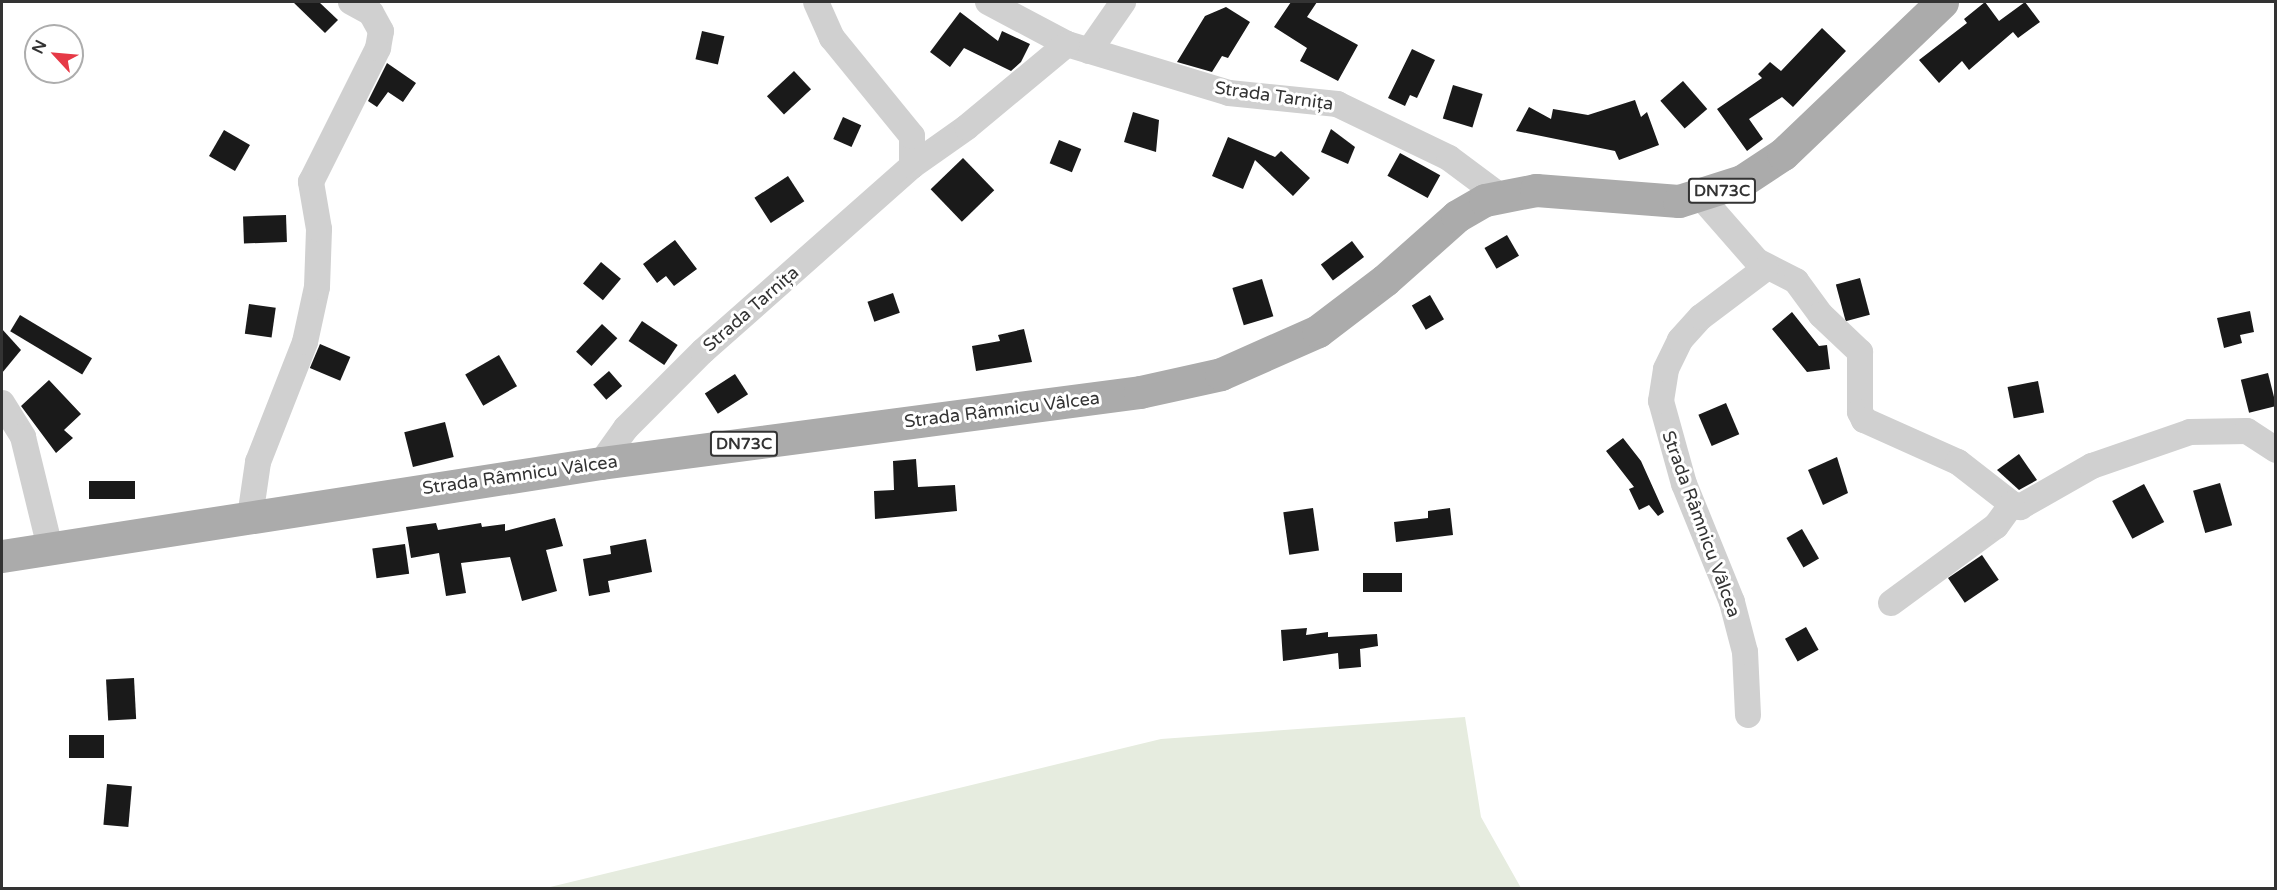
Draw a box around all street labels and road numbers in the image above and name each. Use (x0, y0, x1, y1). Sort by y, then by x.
street label: Strada Tarnița (1213, 77, 1335, 115)
road number: DN73C (1688, 178, 1756, 204)
street label: Strada Tarnița (699, 262, 803, 356)
street label: Strada Râmnicu Vâlcea (903, 387, 1101, 433)
street label: Strada Râmnicu Vâlcea (1657, 428, 1745, 620)
road number: DN73C (710, 431, 778, 457)
street label: Strada Râmnicu Vâlcea (421, 451, 619, 499)

